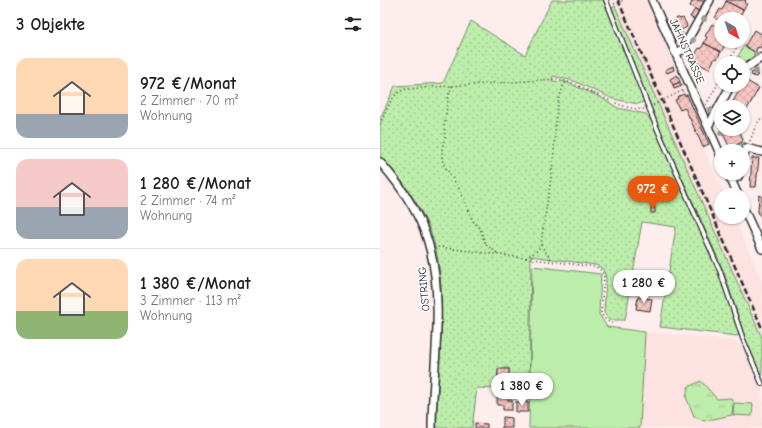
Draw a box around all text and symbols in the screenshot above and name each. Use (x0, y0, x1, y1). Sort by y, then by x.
north arrow (714, 12, 750, 48)
map controls (714, 12, 750, 224)
icon: filters (342, 13, 364, 35)
text: 3 Objekte (16, 15, 85, 34)
street label: JAHNSTRASSE (667, 16, 707, 86)
button: locate (714, 56, 750, 92)
icon: home (48, 74, 96, 122)
text: 972 €/Monat (140, 74, 236, 93)
text: 2 Zimmer · 70 m² (140, 93, 238, 108)
button: layers (714, 100, 750, 136)
text: Wohnung (140, 108, 193, 123)
button: + (714, 144, 750, 180)
text: 1 280 €/Monat (140, 174, 251, 193)
icon: home (48, 175, 96, 223)
pin: 972 € (625, 176, 681, 210)
text: 972 € (637, 181, 669, 196)
button: − (714, 188, 750, 224)
text: 2 Zimmer · 74 m² (140, 193, 236, 208)
text: Wohnung (140, 208, 193, 223)
street label: OSTRING (416, 266, 432, 312)
pin: 1 280 € (607, 270, 681, 304)
text: 1 380 €/Monat (140, 274, 251, 293)
icon: home (48, 275, 96, 323)
text: 1 280 € (622, 275, 666, 290)
text: 3 Zimmer · 113 m² (140, 293, 241, 308)
text: Wohnung (140, 308, 193, 323)
pin: 1 380 € (485, 373, 559, 407)
text: 1 380 € (500, 378, 544, 393)

